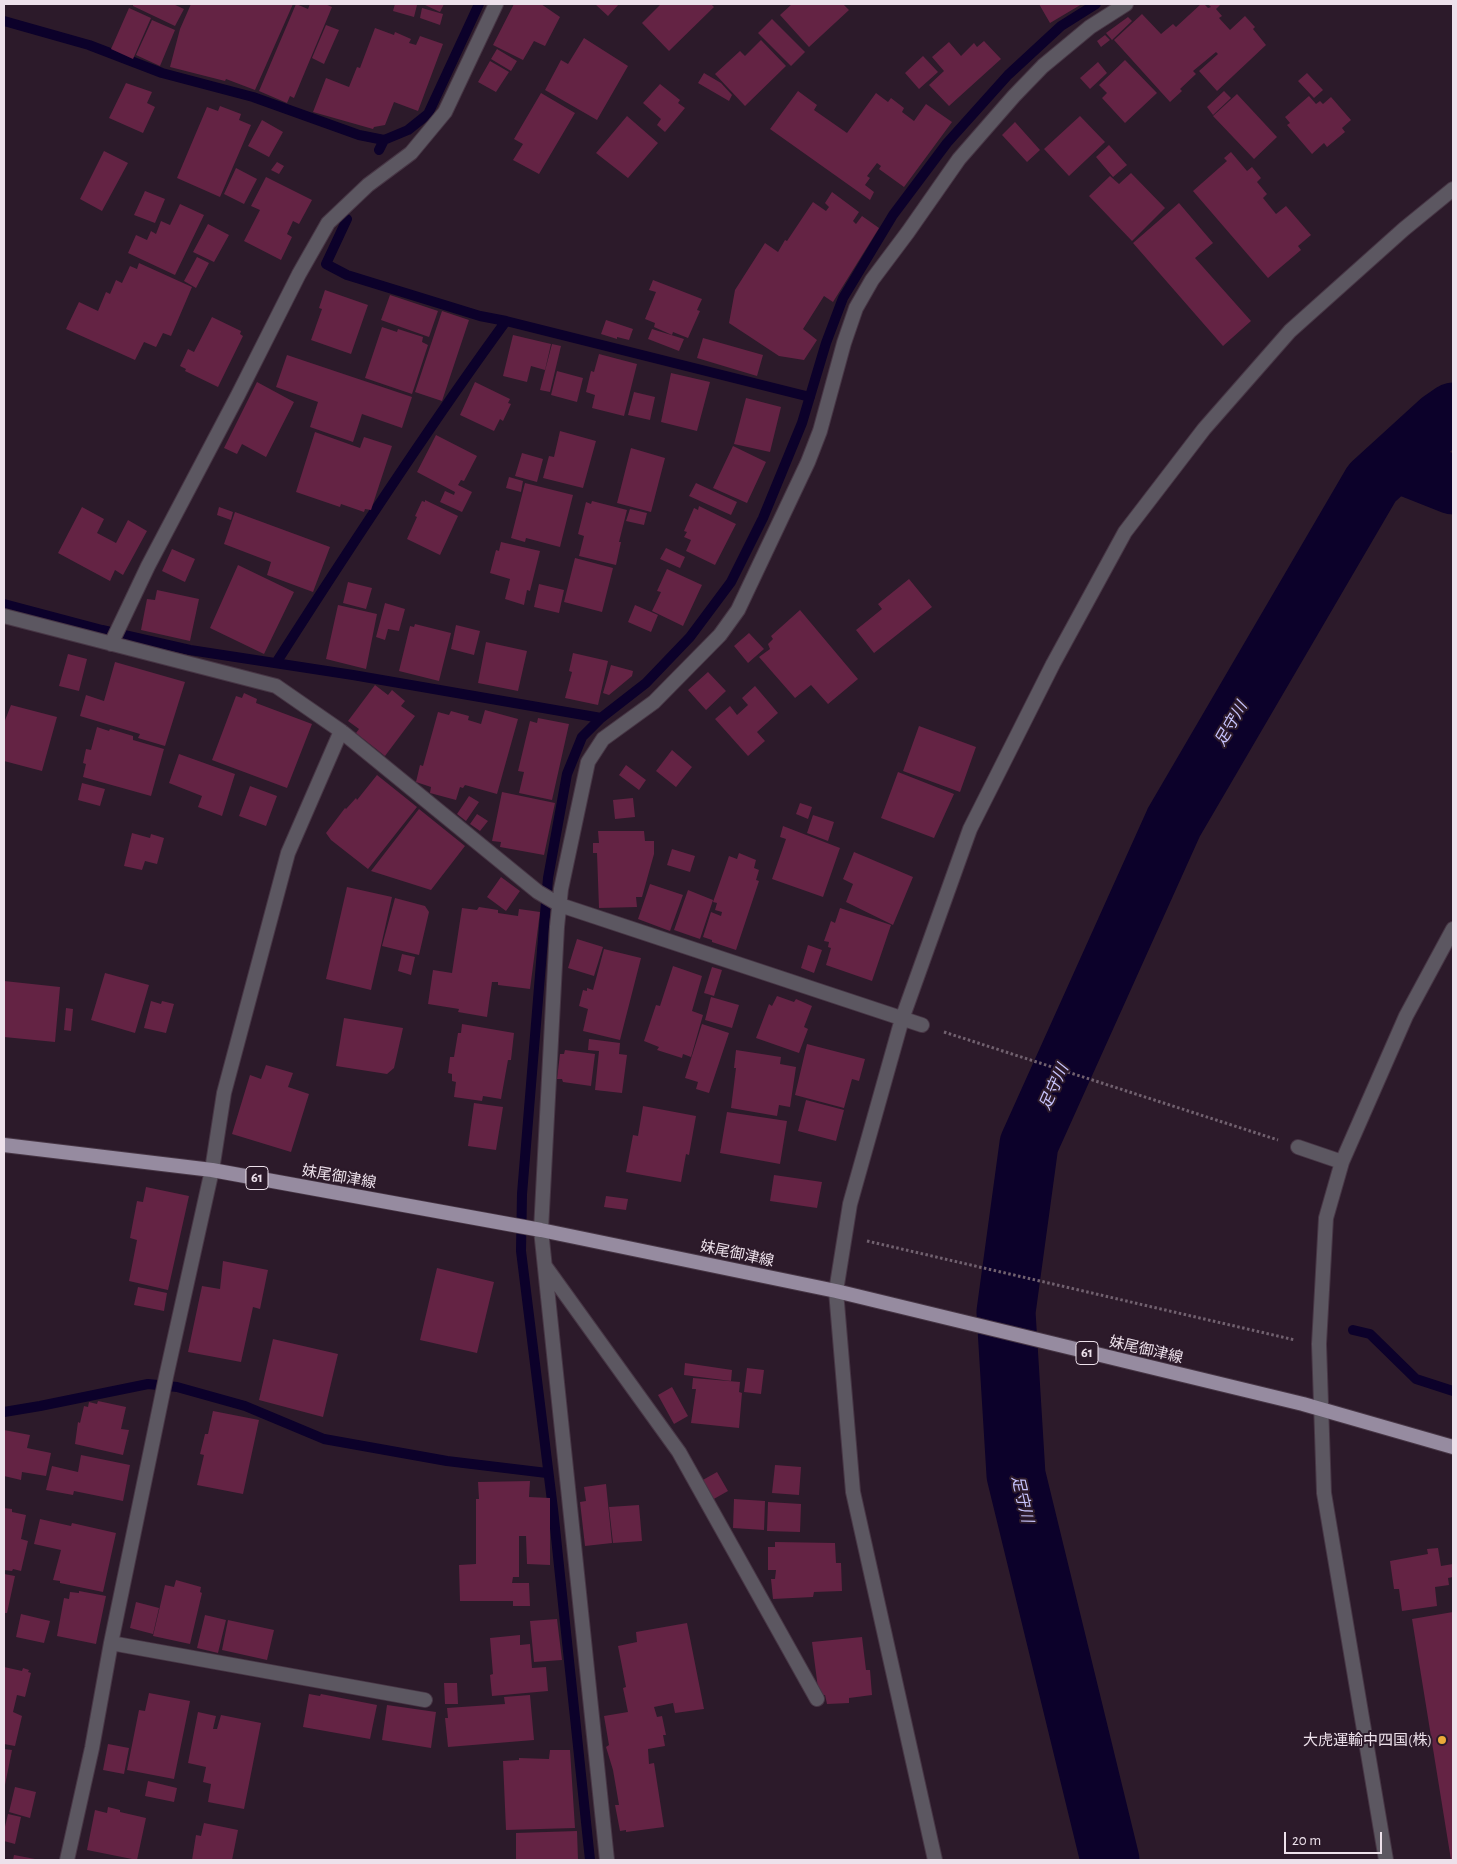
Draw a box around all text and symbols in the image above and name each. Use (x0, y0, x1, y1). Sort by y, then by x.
water label: 足守川 (1211, 698, 1251, 750)
water label: 足守川 (1035, 1061, 1073, 1113)
street label: 妹尾御津線 (301, 1162, 377, 1192)
road number: 61 (246, 1166, 268, 1190)
street label: 妹尾御津線 (698, 1237, 776, 1271)
street label: 妹尾御津線 (1107, 1333, 1185, 1367)
road number: 61 (1076, 1342, 1098, 1365)
water label: 足守川 (1007, 1473, 1037, 1525)
place label: 大虎運輸中四国(株) (1303, 1731, 1432, 1749)
marker: 大虎運輸中四国(株) (1436, 1734, 1448, 1746)
scale bar (1287, 1822, 1384, 1854)
text: 20 m (1292, 1833, 1321, 1848)

